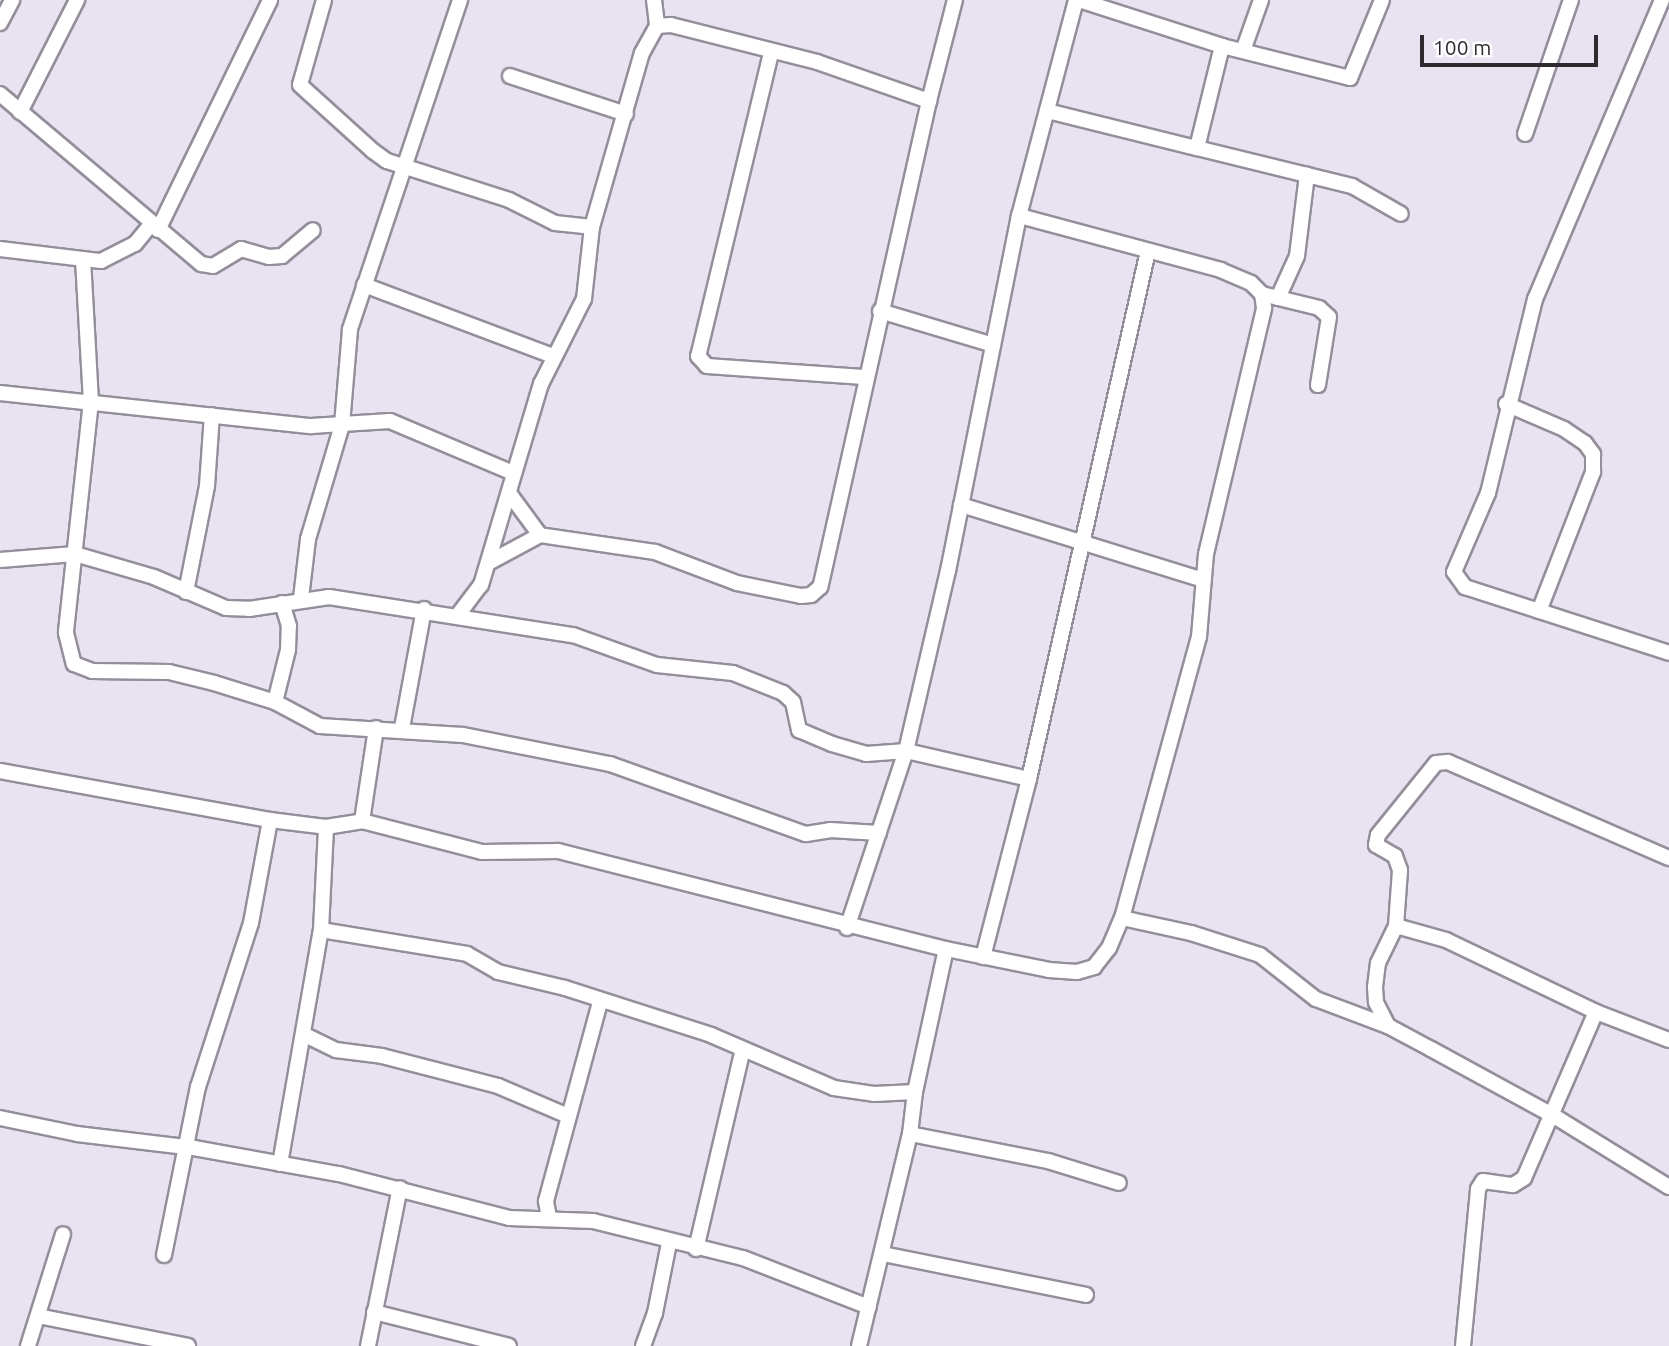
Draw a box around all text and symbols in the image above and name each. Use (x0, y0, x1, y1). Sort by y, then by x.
scale bar (1424, 21, 1602, 65)
text: 100 m (1433, 35, 1491, 59)

